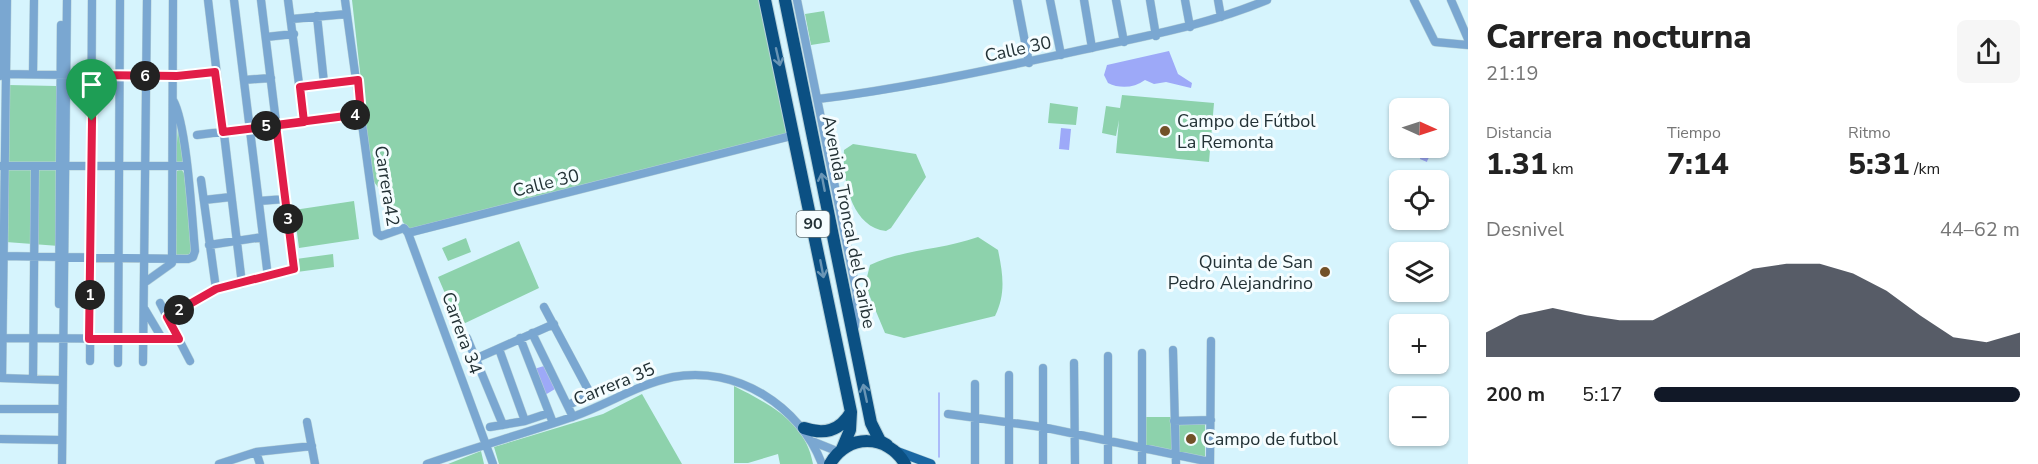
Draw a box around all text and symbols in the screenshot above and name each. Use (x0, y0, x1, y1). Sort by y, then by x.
text: Carrera nocturna (1486, 15, 1752, 60)
button: share (1957, 20, 2020, 83)
street label: Calle 30 (982, 30, 1054, 68)
one-way arrow (772, 47, 784, 66)
pin (66, 59, 117, 121)
text: 21:19 (1486, 60, 1539, 87)
pin: 6 (130, 61, 160, 91)
text: 6 (140, 65, 150, 87)
icon: arrive (75, 68, 108, 101)
north arrow (1389, 98, 1449, 158)
map controls (1389, 98, 1449, 446)
pin: 4 (340, 100, 370, 130)
text: 4 (350, 104, 360, 126)
place label: Campo de Fútbol La Remonta (1177, 109, 1316, 154)
pin: 5 (251, 111, 281, 141)
street label: Avenida Troncal del Caribe (817, 114, 881, 330)
text: 5 (261, 115, 271, 137)
text: Distancia (1486, 122, 1552, 144)
text: Tiempo (1667, 122, 1721, 144)
text: Ritmo (1848, 122, 1891, 144)
marker: Campo de Fútbol La Remonta (1158, 124, 1172, 138)
street label: Carrera42 (369, 144, 405, 228)
text: 1.31 (1486, 144, 1548, 185)
text: 7:14 (1667, 144, 1729, 185)
text: 5:31 (1848, 144, 1910, 185)
text: km (1548, 158, 1574, 180)
text: /km (1910, 158, 1940, 180)
street label: Calle 30 (510, 163, 582, 203)
button: locate (1389, 170, 1449, 230)
one-way arrow (817, 172, 828, 192)
pin: 3 (273, 204, 303, 234)
text: 3 (283, 208, 293, 230)
road number: 90 (796, 211, 830, 237)
text: Desnivel (1486, 216, 1564, 243)
text: 44–62 m (1940, 216, 2020, 243)
button: layers (1389, 242, 1449, 302)
place label: Quinta de San Pedro Alejandrino (1168, 250, 1313, 295)
one-way arrow (817, 258, 828, 278)
marker: Quinta de San Pedro Alejandrino (1318, 265, 1332, 279)
pin: 1 (75, 280, 105, 310)
text: 1 (85, 284, 95, 306)
street label: Carrera 34 (436, 289, 488, 378)
pin: 2 (164, 295, 194, 325)
text: 2 (174, 299, 184, 321)
button: + (1389, 314, 1449, 374)
street label: Carrera 35 (570, 357, 658, 411)
text: 200 m (1486, 381, 1545, 408)
text: 5:17 (1582, 381, 1623, 408)
one-way arrow (859, 384, 870, 404)
button: − (1389, 386, 1449, 446)
place label: Campo de futbol (1203, 427, 1338, 451)
marker: Campo de futbol (1184, 432, 1198, 446)

